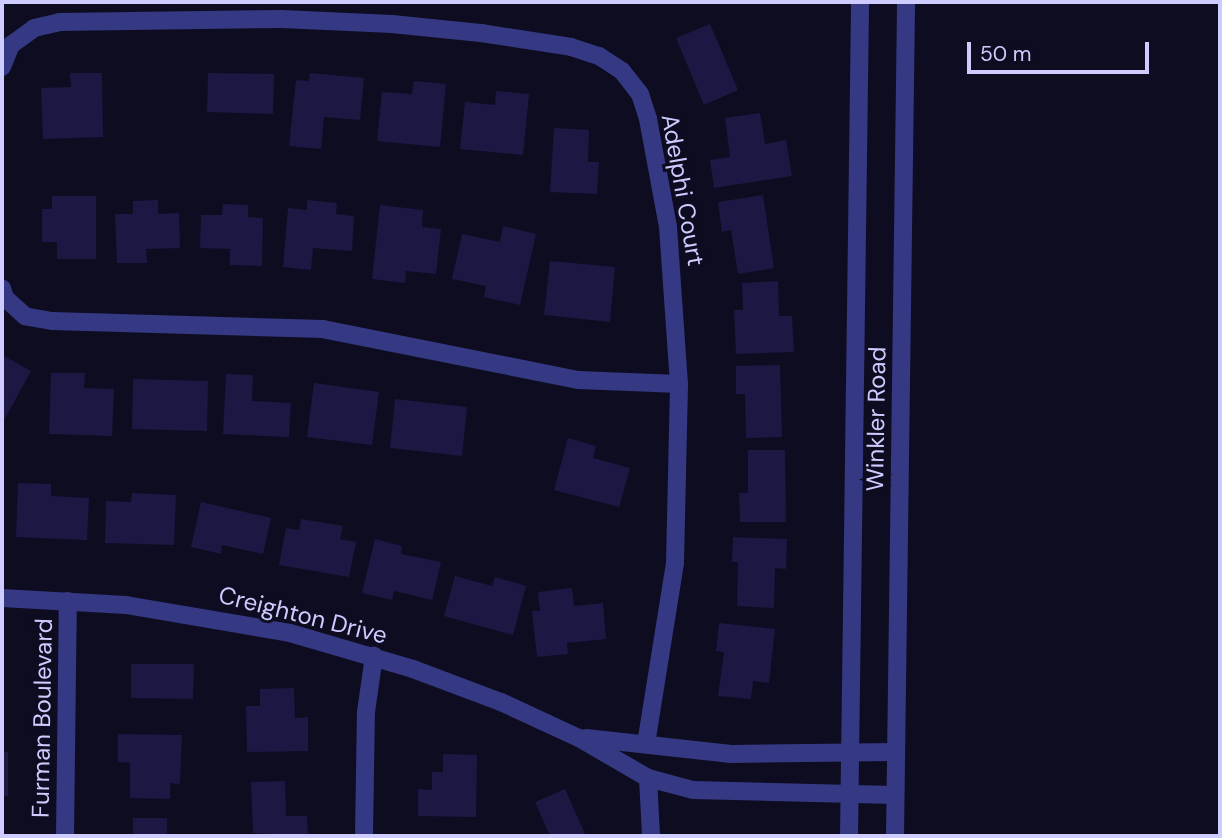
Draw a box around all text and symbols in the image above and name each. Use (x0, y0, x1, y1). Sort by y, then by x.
scale bar (970, 28, 1152, 72)
text: 50 m (980, 40, 1031, 68)
street label: Adelphi Court (655, 112, 711, 268)
street label: Winkler Road (860, 346, 892, 492)
street label: Creighton Drive (216, 580, 390, 650)
street label: Furman Boulevard (26, 618, 58, 818)

